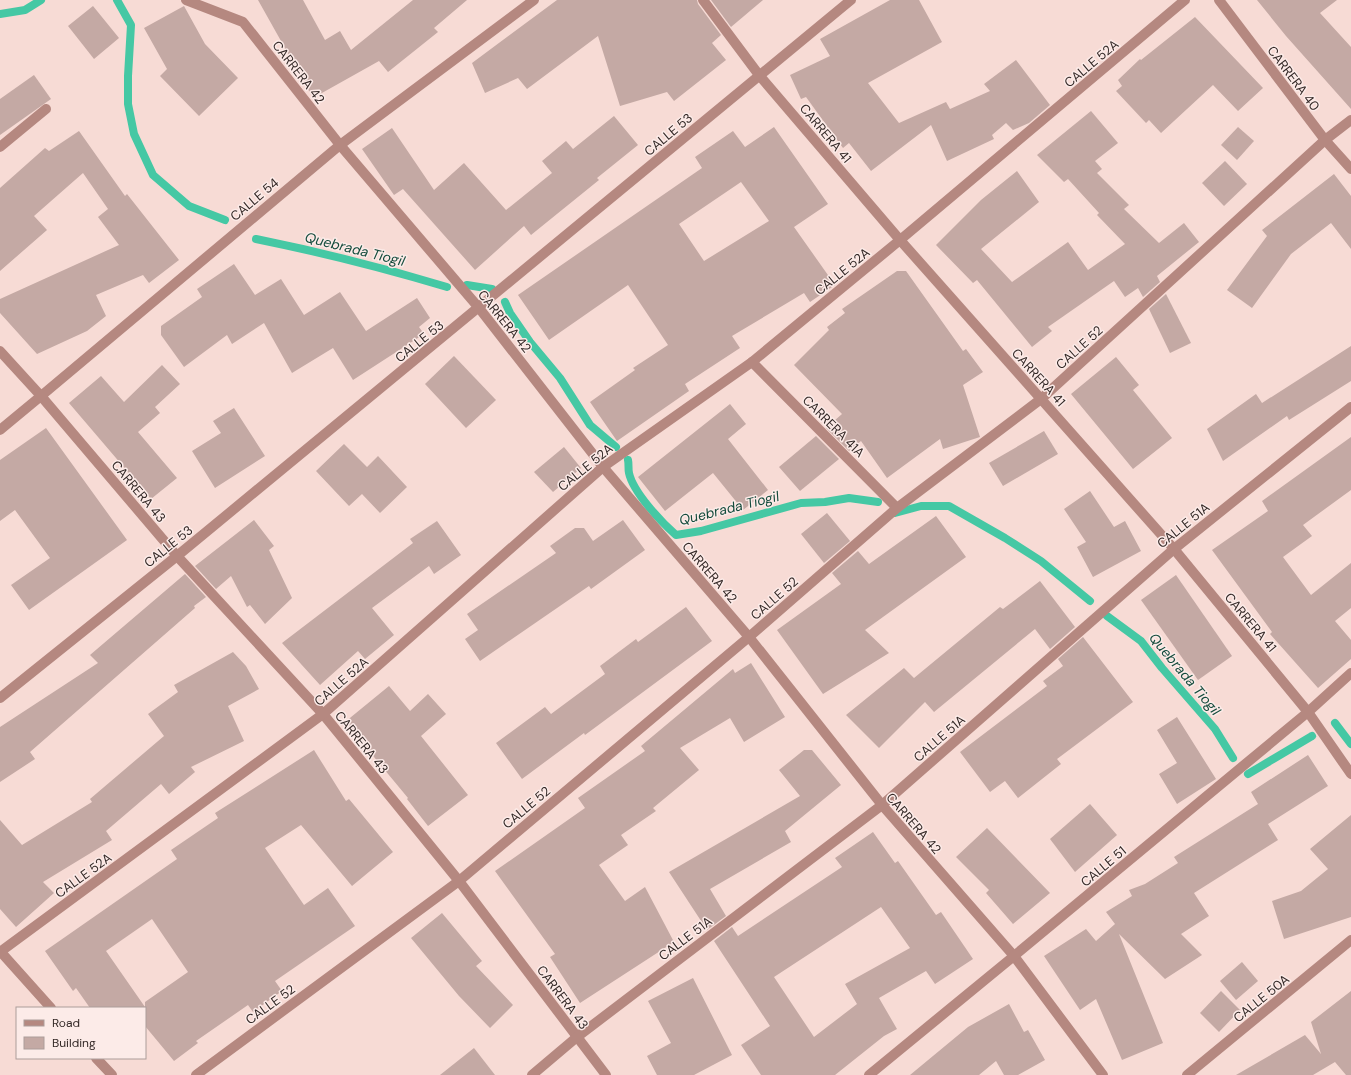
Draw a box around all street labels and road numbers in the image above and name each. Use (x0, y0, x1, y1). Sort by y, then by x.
street label: CALLE 52A (1061, 35, 1122, 91)
street label: CARRERA 42 (269, 37, 329, 107)
street label: CARRERA 40 (1264, 42, 1324, 114)
street label: CARRERA 41 (796, 100, 855, 166)
street label: CALLE 53 (641, 109, 696, 159)
street label: CALLE 54 (227, 174, 282, 225)
street label: CALLE 52A (811, 244, 874, 299)
street label: CARRERA 42 (474, 287, 535, 356)
street label: CALLE 53 (391, 317, 447, 366)
street label: CALLE 52 (1052, 322, 1106, 373)
street label: CARRERA 41 (1008, 345, 1069, 410)
street label: CARRERA 41A (799, 392, 869, 461)
street label: CALLE 52A (554, 440, 617, 495)
street label: CARRERA 43 (108, 457, 170, 526)
street label: CALLE 51A (1154, 499, 1213, 552)
street label: CALLE 53 (140, 522, 196, 571)
street label: CARRERA 42 (678, 538, 741, 606)
street label: CALLE 52 (747, 573, 802, 624)
street label: CARRERA 41 (1221, 589, 1280, 655)
street label: CALLE 52A (311, 653, 372, 709)
street label: CARRERA 43 (331, 707, 392, 777)
street label: CALLE 51A (910, 711, 969, 765)
street label: CALLE 52 (499, 782, 554, 832)
street label: CARRERA 42 (882, 789, 945, 857)
street label: CALLE 51 (1077, 842, 1130, 890)
street label: CALLE 52A (52, 849, 115, 902)
street label: CALLE 51A (655, 912, 716, 964)
street label: CARRERA 43 (533, 962, 592, 1033)
street label: CALLE 50A (1230, 970, 1293, 1026)
street label: CALLE 52 (242, 981, 299, 1028)

